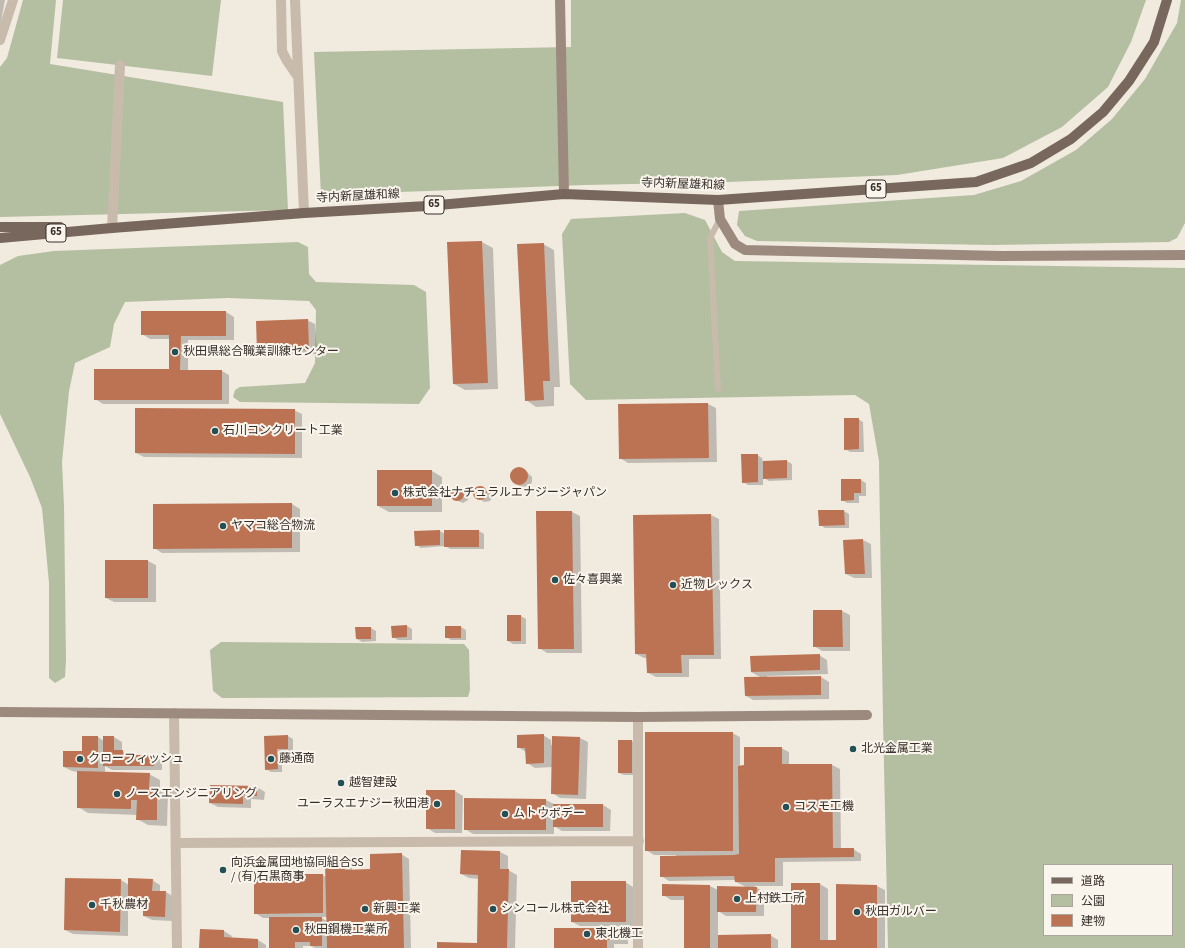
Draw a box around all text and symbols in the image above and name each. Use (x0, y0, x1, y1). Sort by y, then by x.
street label: 寺内新屋雄和線 (641, 176, 725, 194)
road number: 65 (866, 180, 886, 198)
street label: 寺内新屋雄和線 (316, 188, 400, 206)
road number: 65 (424, 196, 444, 214)
road number: 65 (46, 224, 66, 242)
place label: 秋田県総合職業訓練センター (183, 345, 339, 359)
marker: 秋田県総合職業訓練センター (170, 347, 180, 357)
place label: 石川コンクリート工業 (223, 424, 343, 438)
marker: 石川コンクリート工業 (210, 426, 220, 436)
place label: 株式会社ナチュラルエナジージャパン (403, 486, 607, 500)
marker: 株式会社ナチュラルエナジージャパン (390, 488, 400, 498)
place label: ヤマコ総合物流 (231, 519, 315, 533)
marker: ヤマコ総合物流 (218, 521, 228, 531)
place label: 佐々喜興業 (563, 573, 623, 587)
marker: 佐々喜興業 (550, 575, 560, 585)
place label: 近物レックス (681, 578, 753, 592)
marker: 近物レックス (668, 580, 678, 590)
place label: 北光金属工業 (861, 742, 933, 756)
marker: 北光金属工業 (848, 744, 858, 754)
place label: クローフィッシュ (88, 752, 184, 766)
place label: 藤通商 (279, 752, 315, 766)
marker: クローフィッシュ (75, 754, 85, 764)
marker: 藤通商 (266, 754, 276, 764)
place label: 越智建設 (349, 776, 397, 790)
marker: 越智建設 (336, 778, 346, 788)
place label: ノースエンジニアリング (125, 787, 257, 801)
marker: ノースエンジニアリング (112, 789, 122, 799)
place label: ユーラスエナジー秋田港 (297, 797, 429, 811)
marker: ユーラスエナジー秋田港 (432, 799, 442, 809)
place label: コスモ工機 (794, 800, 854, 814)
marker: コスモ工機 (781, 802, 791, 812)
place label: ムトウボデー (513, 807, 585, 821)
marker: ムトウボデー (500, 809, 510, 819)
place label: 向浜金属団地協同組合SS / (有)石黒商事 (231, 856, 364, 884)
legend (1043, 864, 1173, 936)
marker: 向浜金属団地協同組合SS / (有)石黒商事 (218, 865, 228, 875)
text: 道路 (1081, 873, 1105, 890)
place label: 上村鉄工所 (745, 892, 805, 906)
text: 公園 (1081, 893, 1105, 910)
marker: 上村鉄工所 (732, 894, 742, 904)
place label: 千秋農材 (100, 898, 148, 912)
marker: 千秋農材 (87, 900, 97, 910)
place label: 新興工業 (373, 902, 421, 916)
place label: シンコール株式会社 (501, 902, 609, 916)
marker: 新興工業 (360, 904, 370, 914)
marker: シンコール株式会社 (488, 904, 498, 914)
place label: 秋田ガルバー (865, 905, 937, 919)
marker: 秋田ガルバー (852, 907, 862, 917)
text: 建物 (1081, 913, 1105, 930)
place label: 秋田鋼機工業所 (304, 923, 388, 937)
marker: 秋田鋼機工業所 (291, 925, 301, 935)
place label: 東北機工 (595, 927, 643, 941)
marker: 東北機工 (582, 929, 592, 939)

